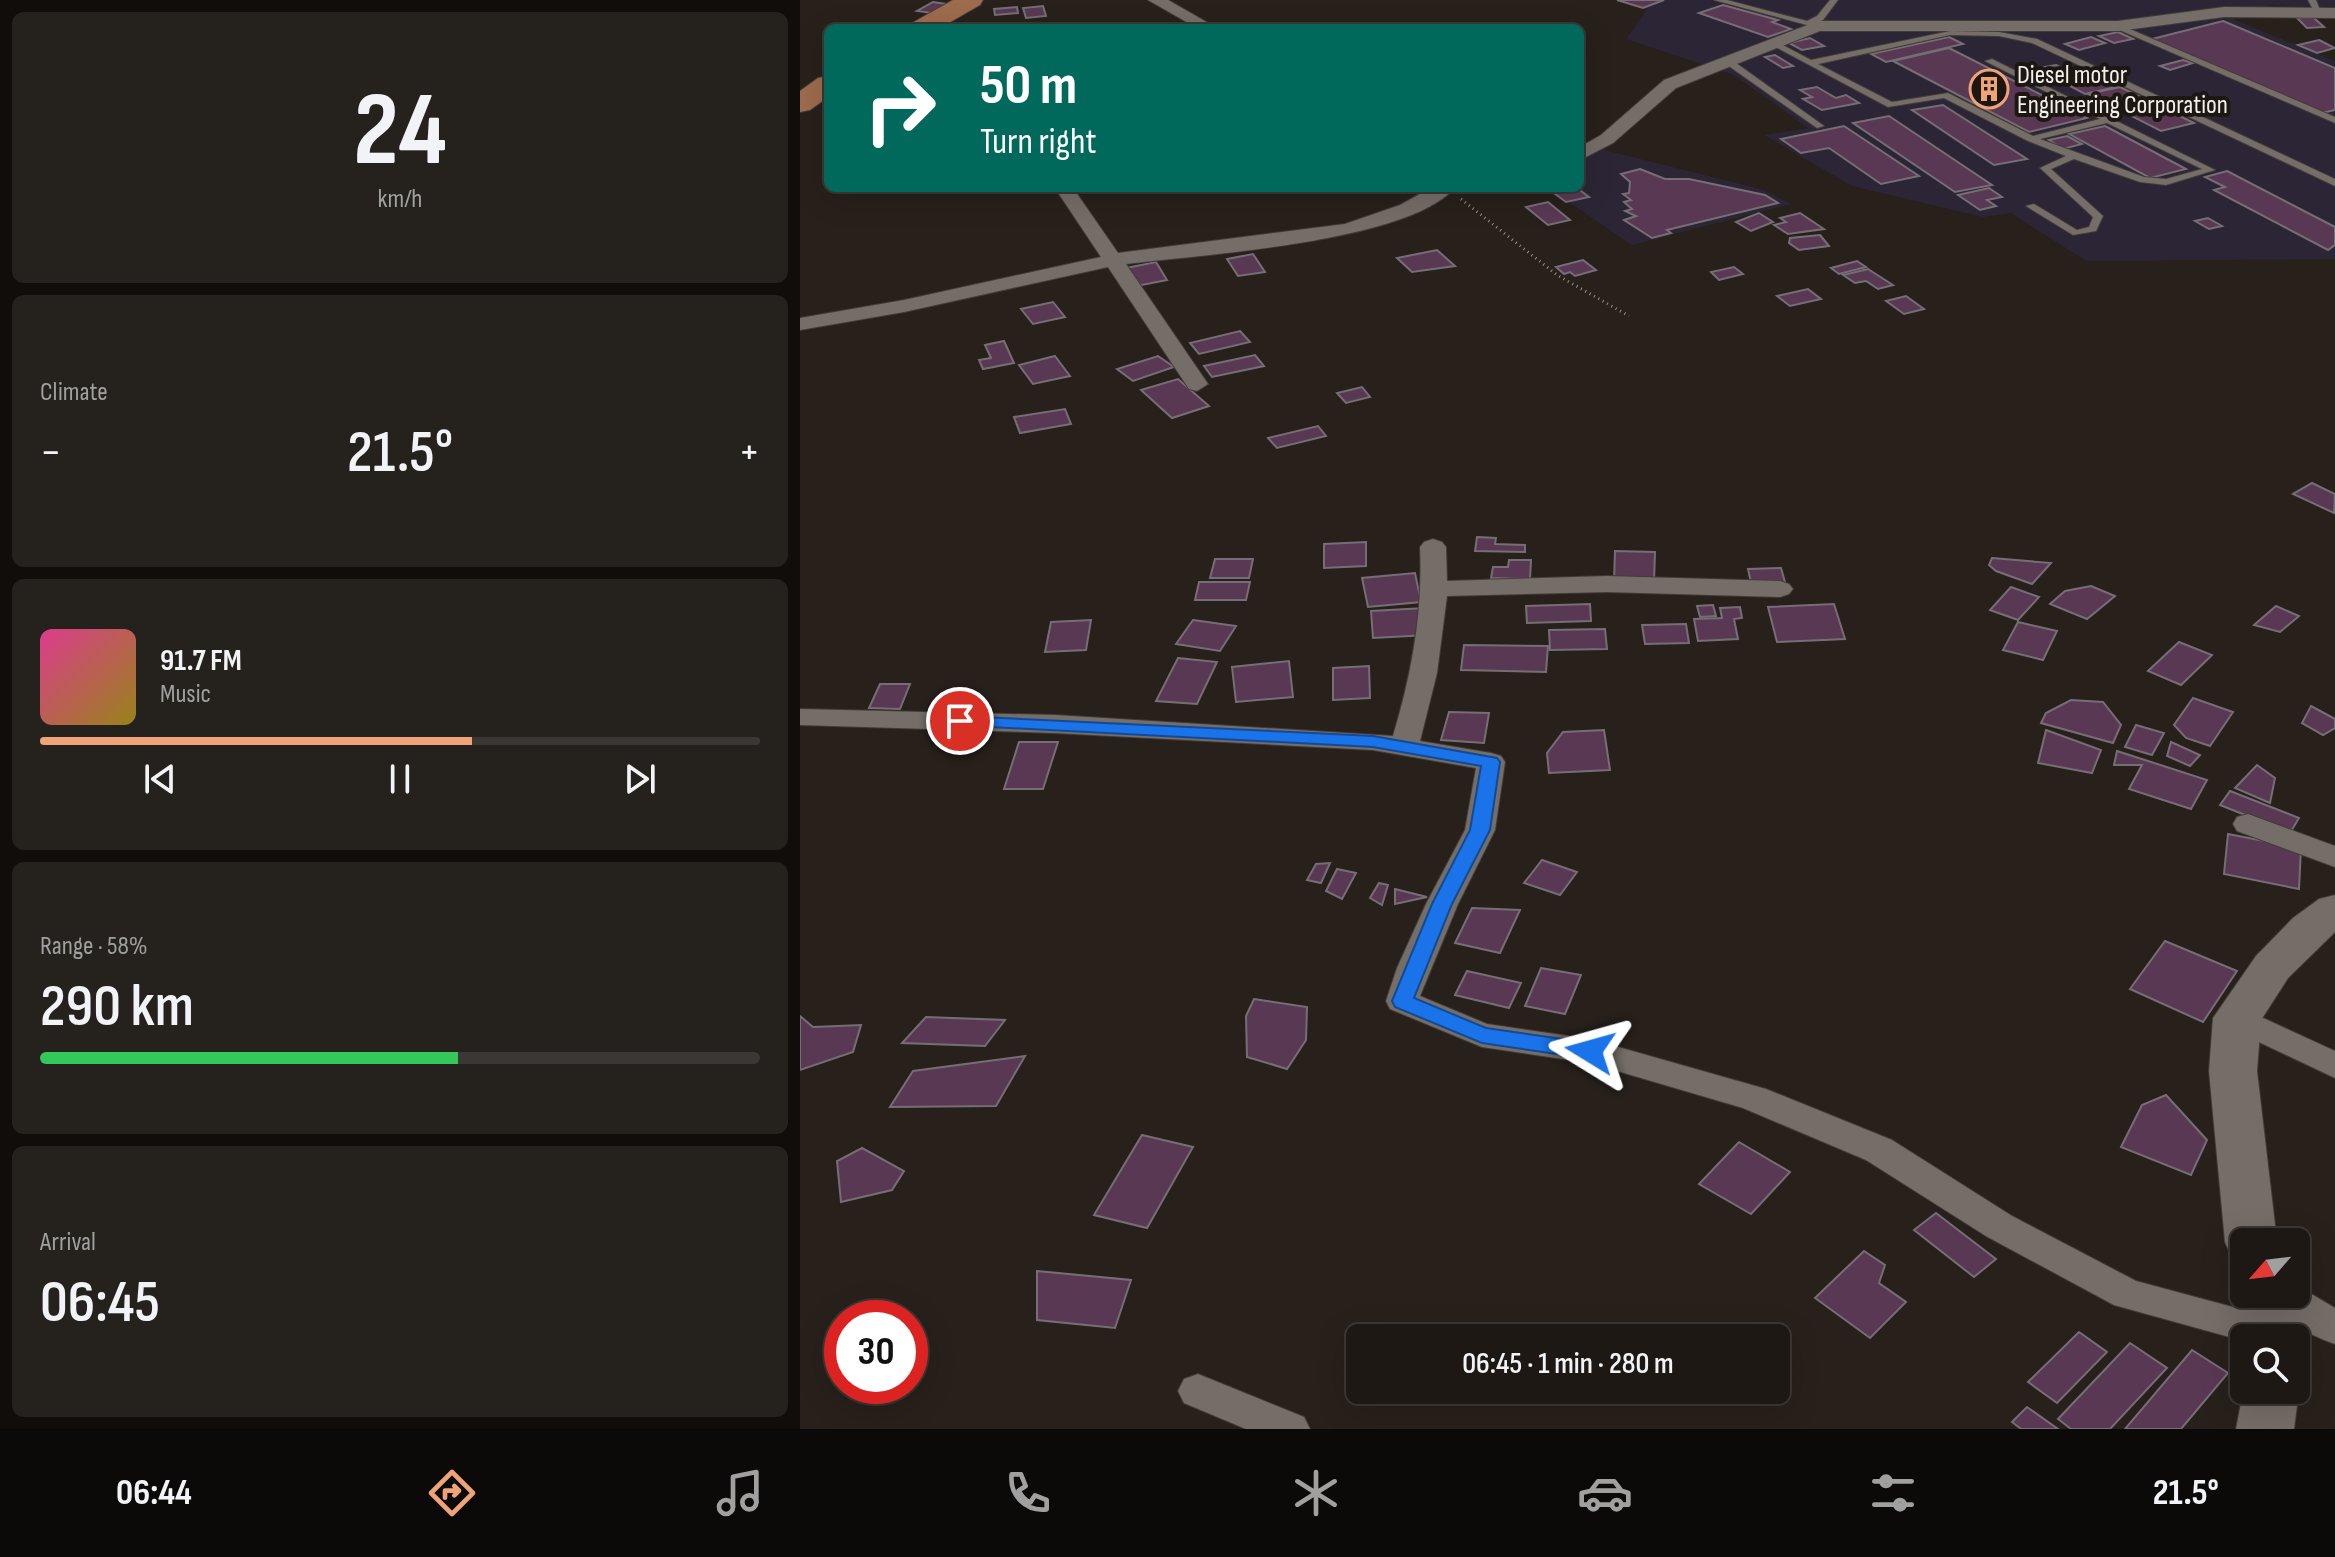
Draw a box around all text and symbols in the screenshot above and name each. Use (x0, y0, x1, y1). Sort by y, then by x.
text: 50 m (980, 53, 1077, 120)
icon: right (848, 56, 952, 160)
place label: Diesel motor Engineering Corporation (2017, 60, 2228, 121)
building icon: Diesel motor Engineering Corporation (1968, 68, 2010, 110)
text: 24 (353, 69, 447, 194)
text: Turn right (980, 121, 1097, 164)
text: km/h (378, 184, 422, 215)
text: Climate (40, 377, 108, 408)
text: 21.5° (347, 417, 453, 489)
text: − (40, 426, 62, 479)
text: + (738, 426, 760, 479)
text: 91.7 FM (160, 643, 242, 679)
text: Music (160, 679, 211, 710)
pin (926, 687, 994, 755)
icon: arrive (938, 699, 982, 743)
icon: previous (138, 757, 182, 801)
icon: pause (378, 757, 422, 801)
icon: next (618, 757, 662, 801)
text: Range · 58% (40, 931, 148, 962)
text: 290 km (40, 971, 194, 1043)
position arrow (1548, 1009, 1632, 1093)
text: Arrival (40, 1227, 96, 1258)
north arrow (2230, 1228, 2310, 1308)
map controls (2230, 1228, 2310, 1404)
text: 06:45 (40, 1267, 160, 1339)
speed limit sign: 30 (824, 1300, 928, 1404)
button: search (2230, 1324, 2310, 1404)
text: 06:45 · 1 min · 280 m (1462, 1346, 1674, 1382)
icon: directions (424, 1465, 480, 1521)
icon: music (712, 1465, 768, 1521)
icon: phone (1000, 1465, 1056, 1521)
icon: climate (1288, 1465, 1344, 1521)
icon: car (1577, 1465, 1633, 1521)
icon: filters (1865, 1465, 1921, 1521)
text: 06:44 (116, 1472, 192, 1515)
text: 21.5° (2153, 1472, 2219, 1515)

